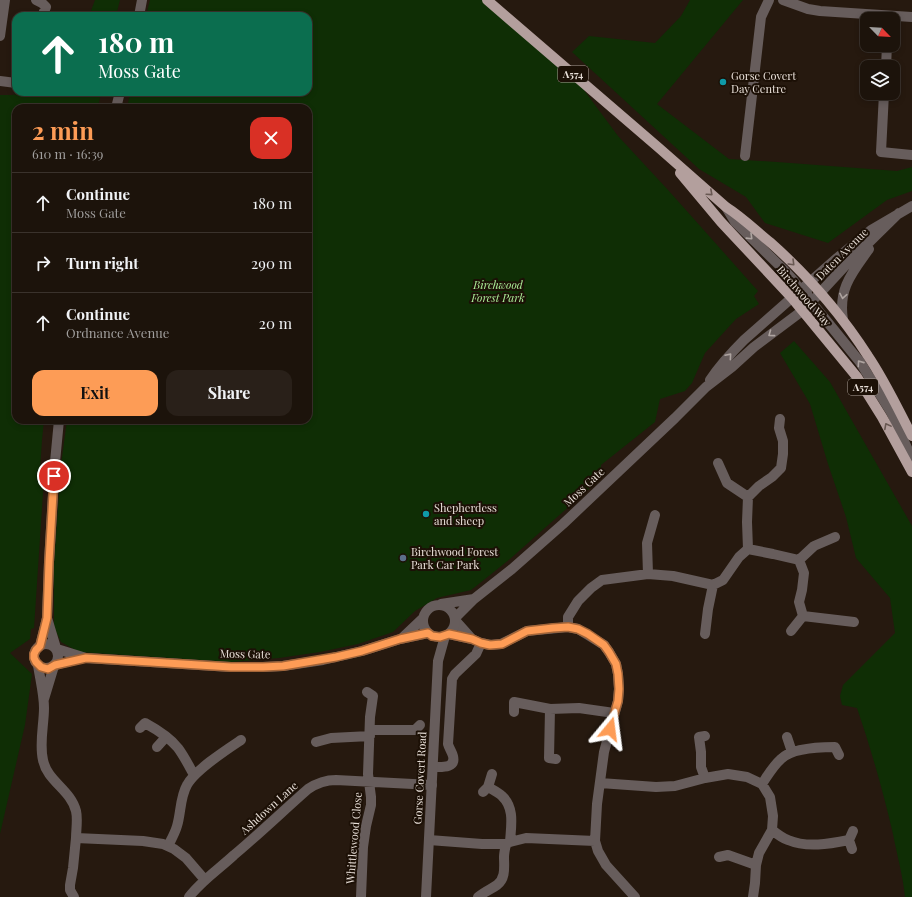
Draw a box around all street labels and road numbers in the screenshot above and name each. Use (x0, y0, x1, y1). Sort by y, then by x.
road number: A574 (558, 66, 588, 82)
street label: Daten Avenue (812, 224, 871, 283)
street label: Birchwood Way (774, 262, 835, 330)
road number: A574 (848, 379, 878, 395)
street label: Moss Gate (560, 464, 608, 509)
street label: Moss Gate (220, 646, 271, 661)
street label: Gorse Covert Road (410, 731, 429, 825)
street label: Ashdown Lane (236, 778, 301, 838)
street label: Whittlewood Close (342, 791, 365, 886)

